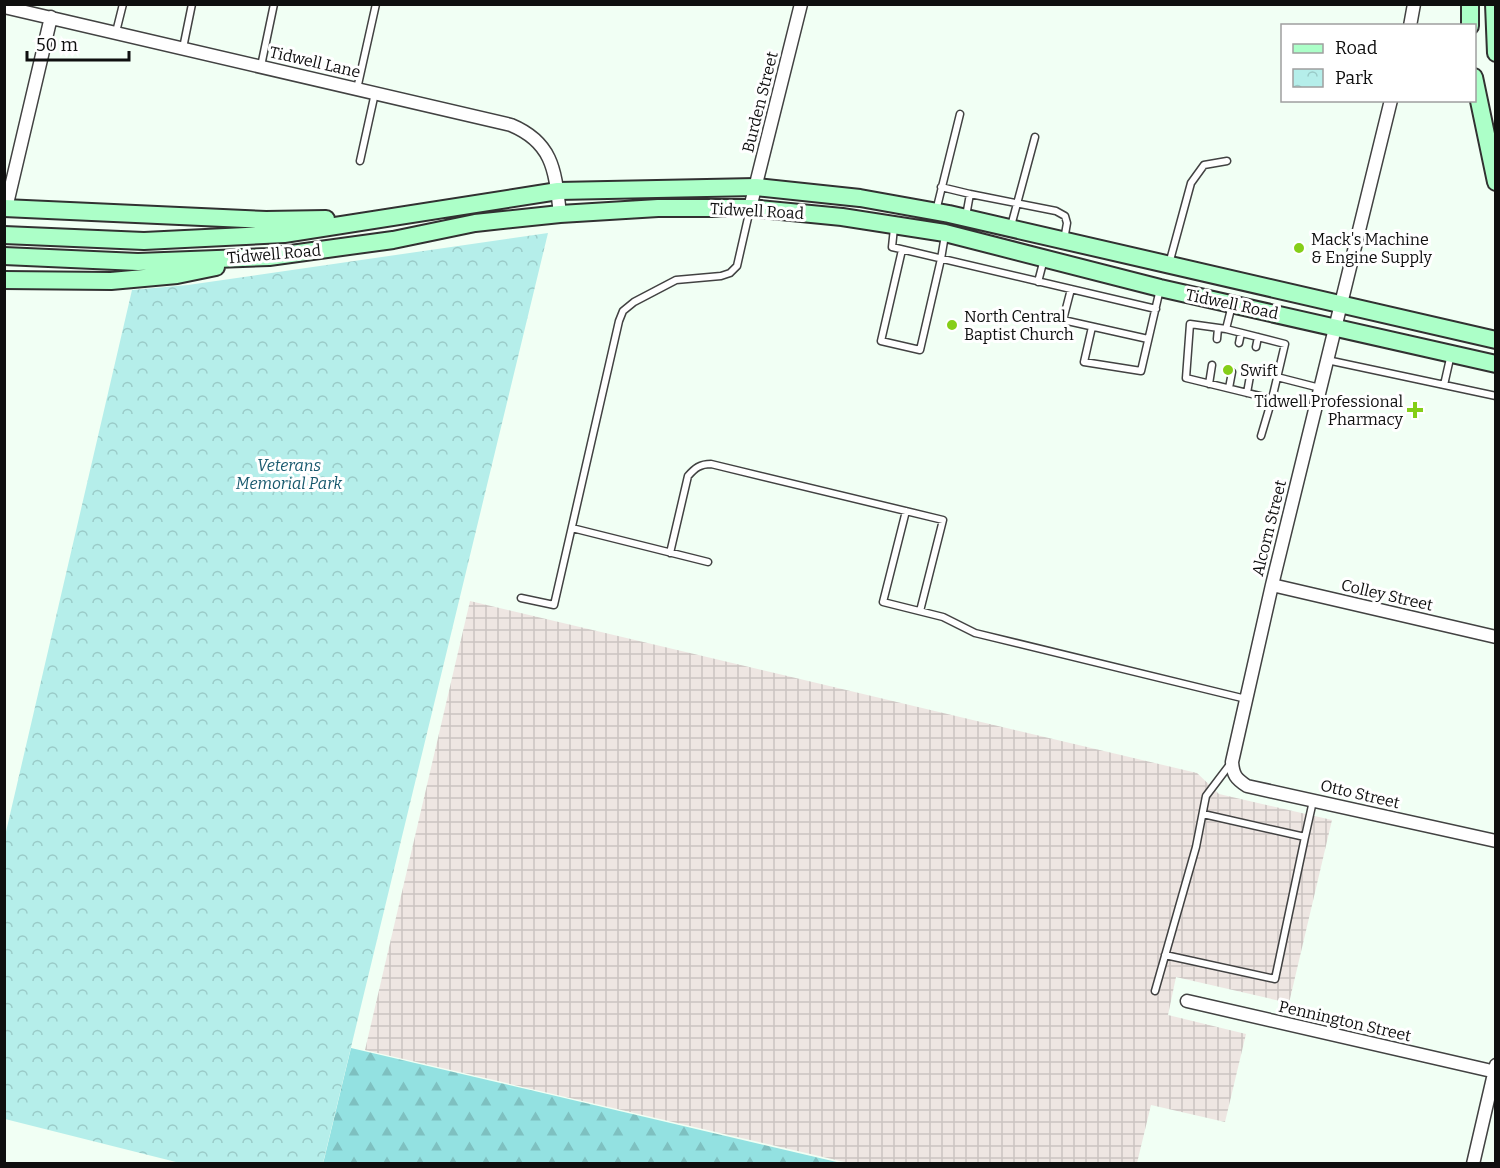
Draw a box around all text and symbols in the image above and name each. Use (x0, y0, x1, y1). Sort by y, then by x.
scale bar (27, 24, 129, 62)
legend (1281, 24, 1476, 102)
text: 50 m (36, 34, 78, 56)
text: Road (1335, 37, 1378, 59)
street label: Tidwell Lane (268, 42, 362, 82)
street label: Burden Street (738, 49, 782, 154)
text: Park (1335, 67, 1374, 89)
street label: Tidwell Road (709, 199, 805, 223)
place label: Mack's Machine & Engine Supply (1311, 230, 1432, 267)
street label: Tidwell Road (226, 240, 322, 268)
marker: Mack's Machine & Engine Supply (1292, 241, 1306, 255)
street label: Tidwell Road (1184, 285, 1281, 323)
place label: North Central Baptist Church (964, 307, 1074, 344)
marker: North Central Baptist Church (945, 318, 959, 332)
place label: Swift (1240, 361, 1278, 380)
marker: Swift (1221, 363, 1235, 377)
place label: Tidwell Professional Pharmacy (1254, 392, 1404, 429)
marker: Tidwell Professional Pharmacy (1408, 403, 1422, 417)
park label: Veterans Memorial Park (236, 456, 342, 493)
street label: Alcorn Street (1248, 478, 1290, 578)
street label: Colley Street (1339, 575, 1435, 615)
street label: Otto Street (1319, 776, 1402, 812)
street label: Pennington Street (1277, 997, 1413, 1046)

